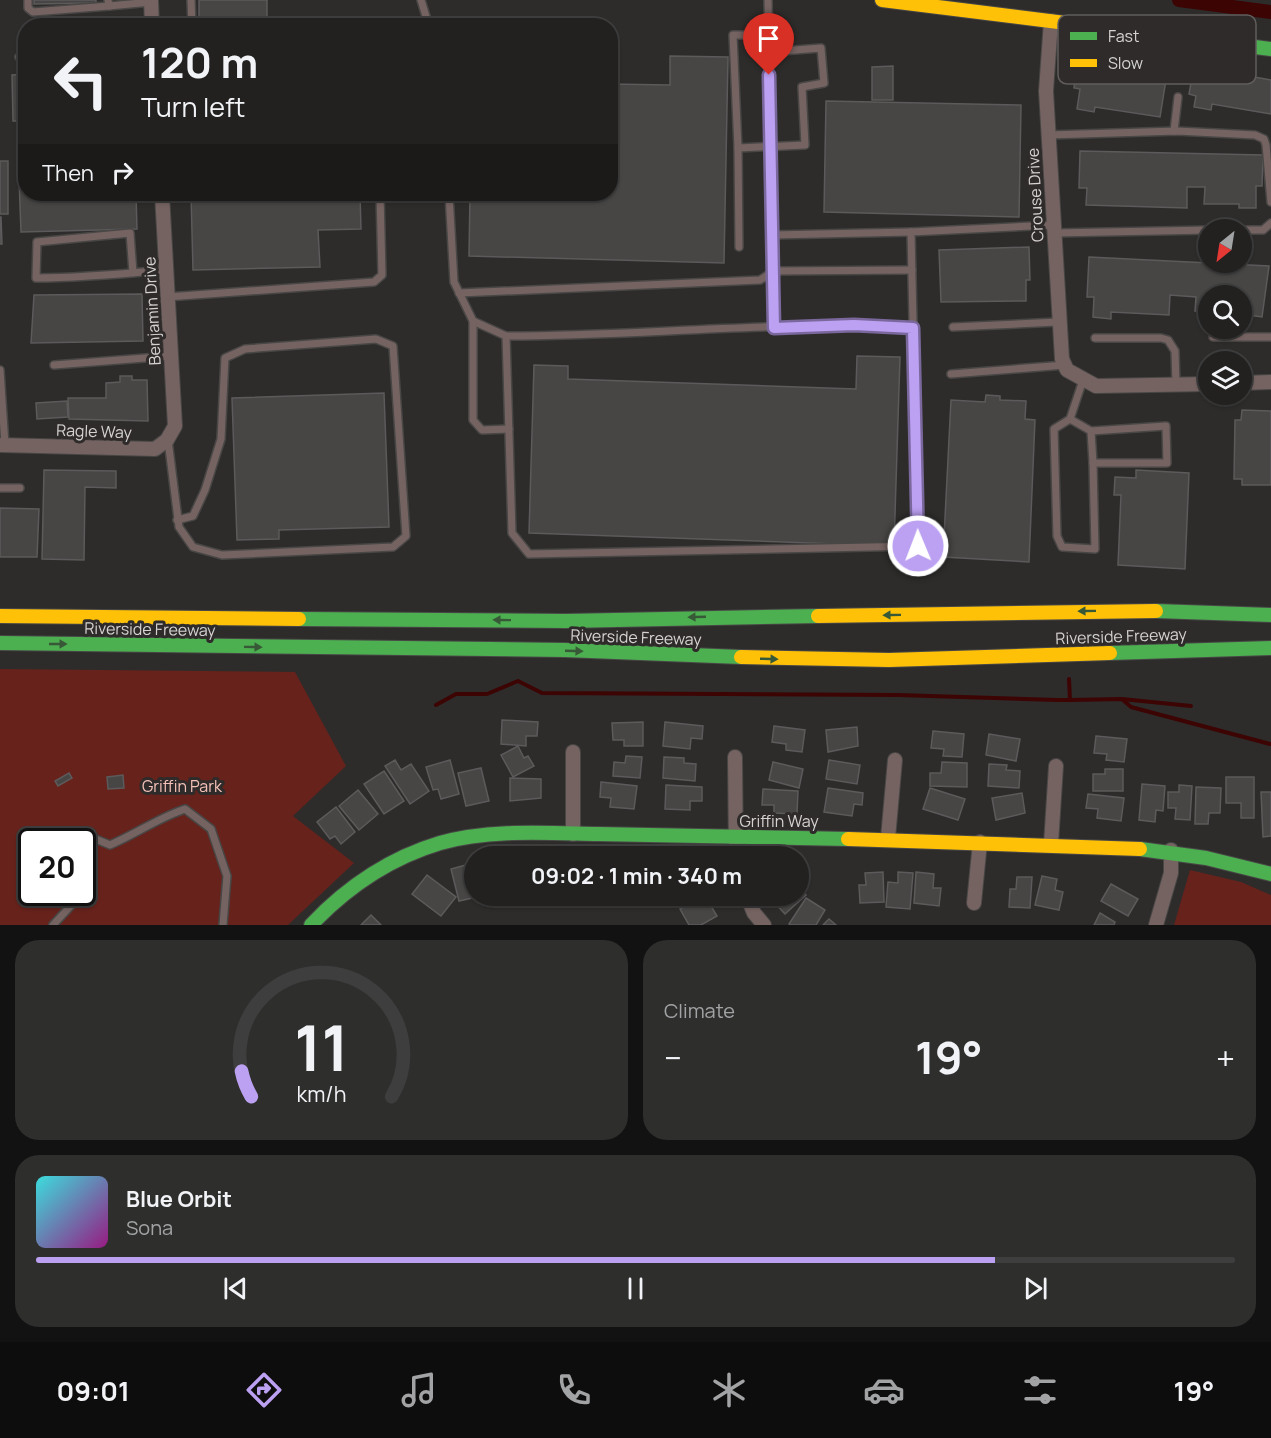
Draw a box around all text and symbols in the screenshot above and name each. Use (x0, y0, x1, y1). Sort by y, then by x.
pin (743, 13, 794, 75)
legend (1058, 15, 1256, 84)
icon: arrive (752, 22, 785, 55)
text: Fast (1108, 25, 1139, 47)
text: 120 m (141, 33, 258, 91)
icon: left (42, 42, 120, 120)
text: Slow (1108, 52, 1143, 74)
text: Turn left (141, 88, 245, 125)
street label: Crouse Drive (1022, 147, 1048, 243)
icon: right (106, 156, 139, 189)
text: Then (42, 158, 94, 188)
north arrow (1198, 219, 1252, 273)
map controls (1198, 219, 1252, 405)
street label: Benjamin Drive (138, 256, 166, 366)
button: search (1198, 285, 1252, 339)
button: layers (1198, 351, 1252, 405)
street label: Ragle Way (56, 419, 133, 443)
position arrow (886, 514, 950, 578)
one-way arrow (1077, 606, 1096, 616)
one-way arrow (882, 610, 901, 620)
one-way arrow (687, 613, 706, 622)
one-way arrow (492, 615, 511, 625)
street label: Riverside Freeway (84, 617, 216, 641)
street label: Riverside Freeway (1055, 623, 1188, 649)
street label: Riverside Freeway (570, 624, 703, 650)
one-way arrow (49, 639, 68, 649)
one-way arrow (244, 642, 263, 651)
one-way arrow (565, 646, 584, 655)
one-way arrow (760, 654, 779, 663)
park label: Griffin Park (142, 775, 223, 797)
street label: Griffin Way (739, 810, 819, 832)
speed limit sign: 20 (18, 828, 96, 906)
text: 09:02 · 1 min · 340 m (531, 861, 742, 891)
text: Climate (664, 997, 735, 1024)
text: 11 (294, 1004, 349, 1090)
text: 19° (915, 1026, 983, 1088)
text: − (664, 1035, 682, 1080)
text: + (1216, 1035, 1235, 1080)
text: km/h (297, 1079, 346, 1108)
text: Blue Orbit (126, 1184, 232, 1214)
text: Sona (126, 1214, 173, 1241)
icon: previous (219, 1272, 252, 1305)
icon: pause (619, 1272, 652, 1305)
icon: next (1019, 1272, 1052, 1305)
icon: directions (243, 1369, 285, 1411)
icon: music (398, 1369, 440, 1411)
icon: phone (553, 1369, 595, 1411)
icon: climate (708, 1369, 750, 1411)
icon: car (863, 1369, 905, 1411)
icon: filters (1019, 1369, 1061, 1411)
text: 09:01 (57, 1372, 130, 1409)
text: 19° (1174, 1372, 1214, 1409)

